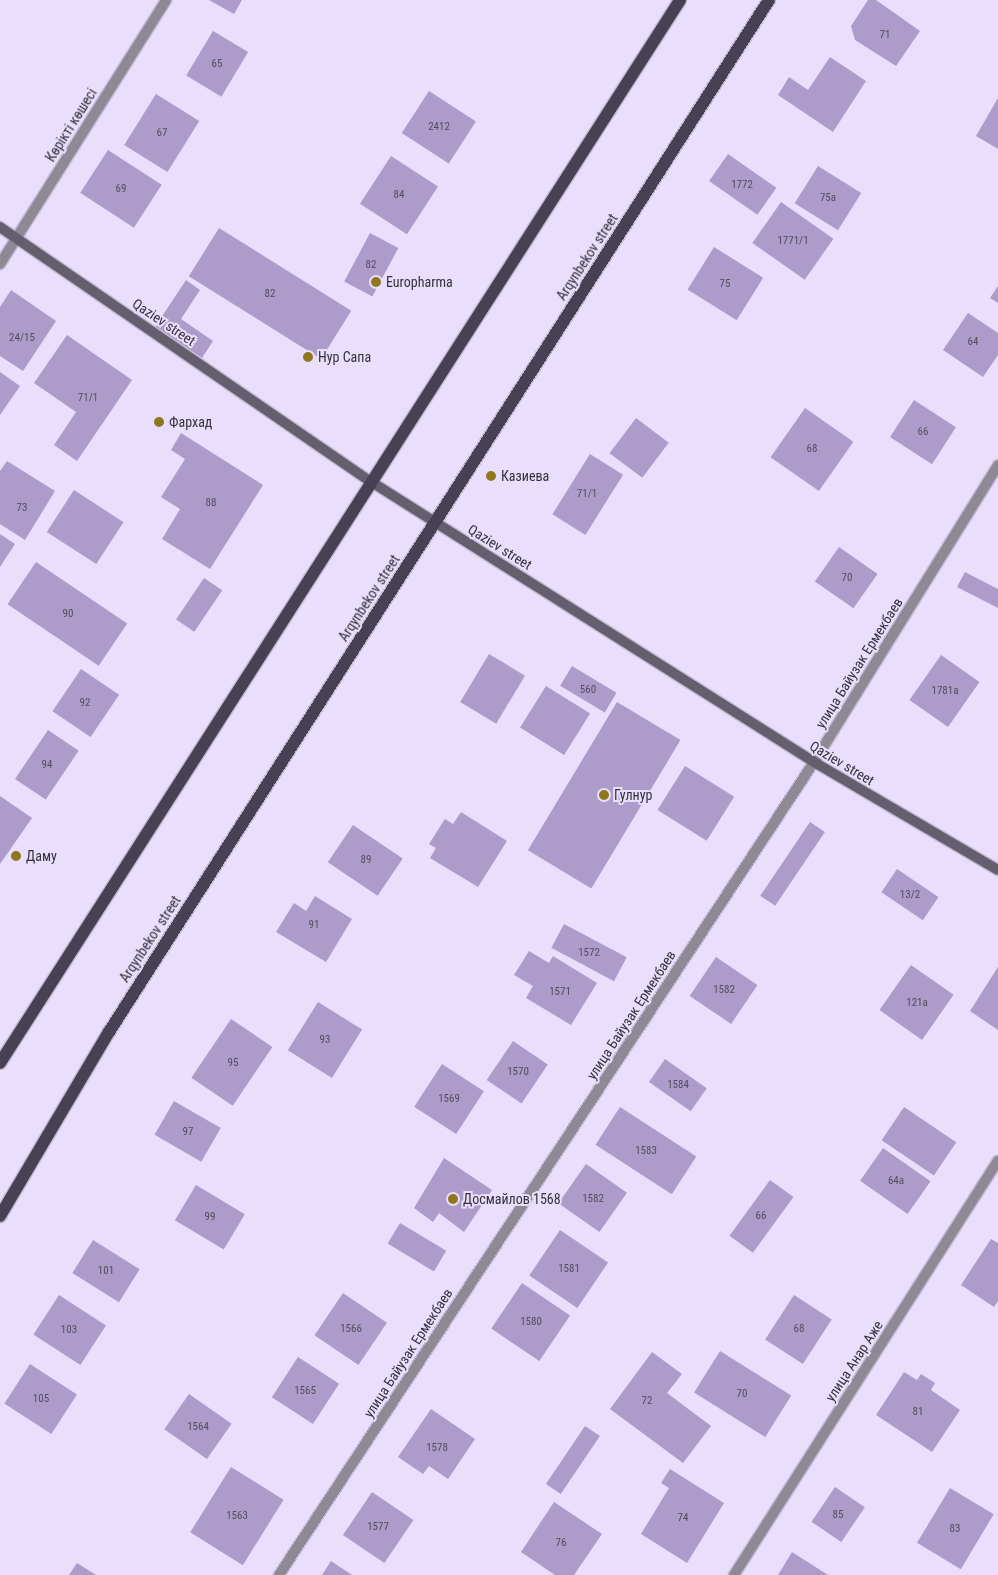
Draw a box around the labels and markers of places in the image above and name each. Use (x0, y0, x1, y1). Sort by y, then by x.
place label: Europharma (386, 274, 453, 290)
marker: Europharma (370, 276, 382, 288)
place label: Нур Сапа (318, 349, 371, 365)
marker: Нур Сапа (302, 351, 314, 363)
place label: Фархад (169, 414, 212, 430)
marker: Фархад (153, 416, 165, 428)
place label: Казиева (501, 468, 549, 484)
marker: Казиева (485, 470, 497, 482)
place label: Гулнур (614, 787, 652, 803)
marker: Гулнур (598, 789, 610, 801)
place label: Даму (26, 848, 57, 864)
marker: Даму (10, 850, 22, 862)
place label: Досмайлов 1568 (463, 1191, 561, 1207)
marker: Досмайлов 1568 (447, 1193, 459, 1205)

